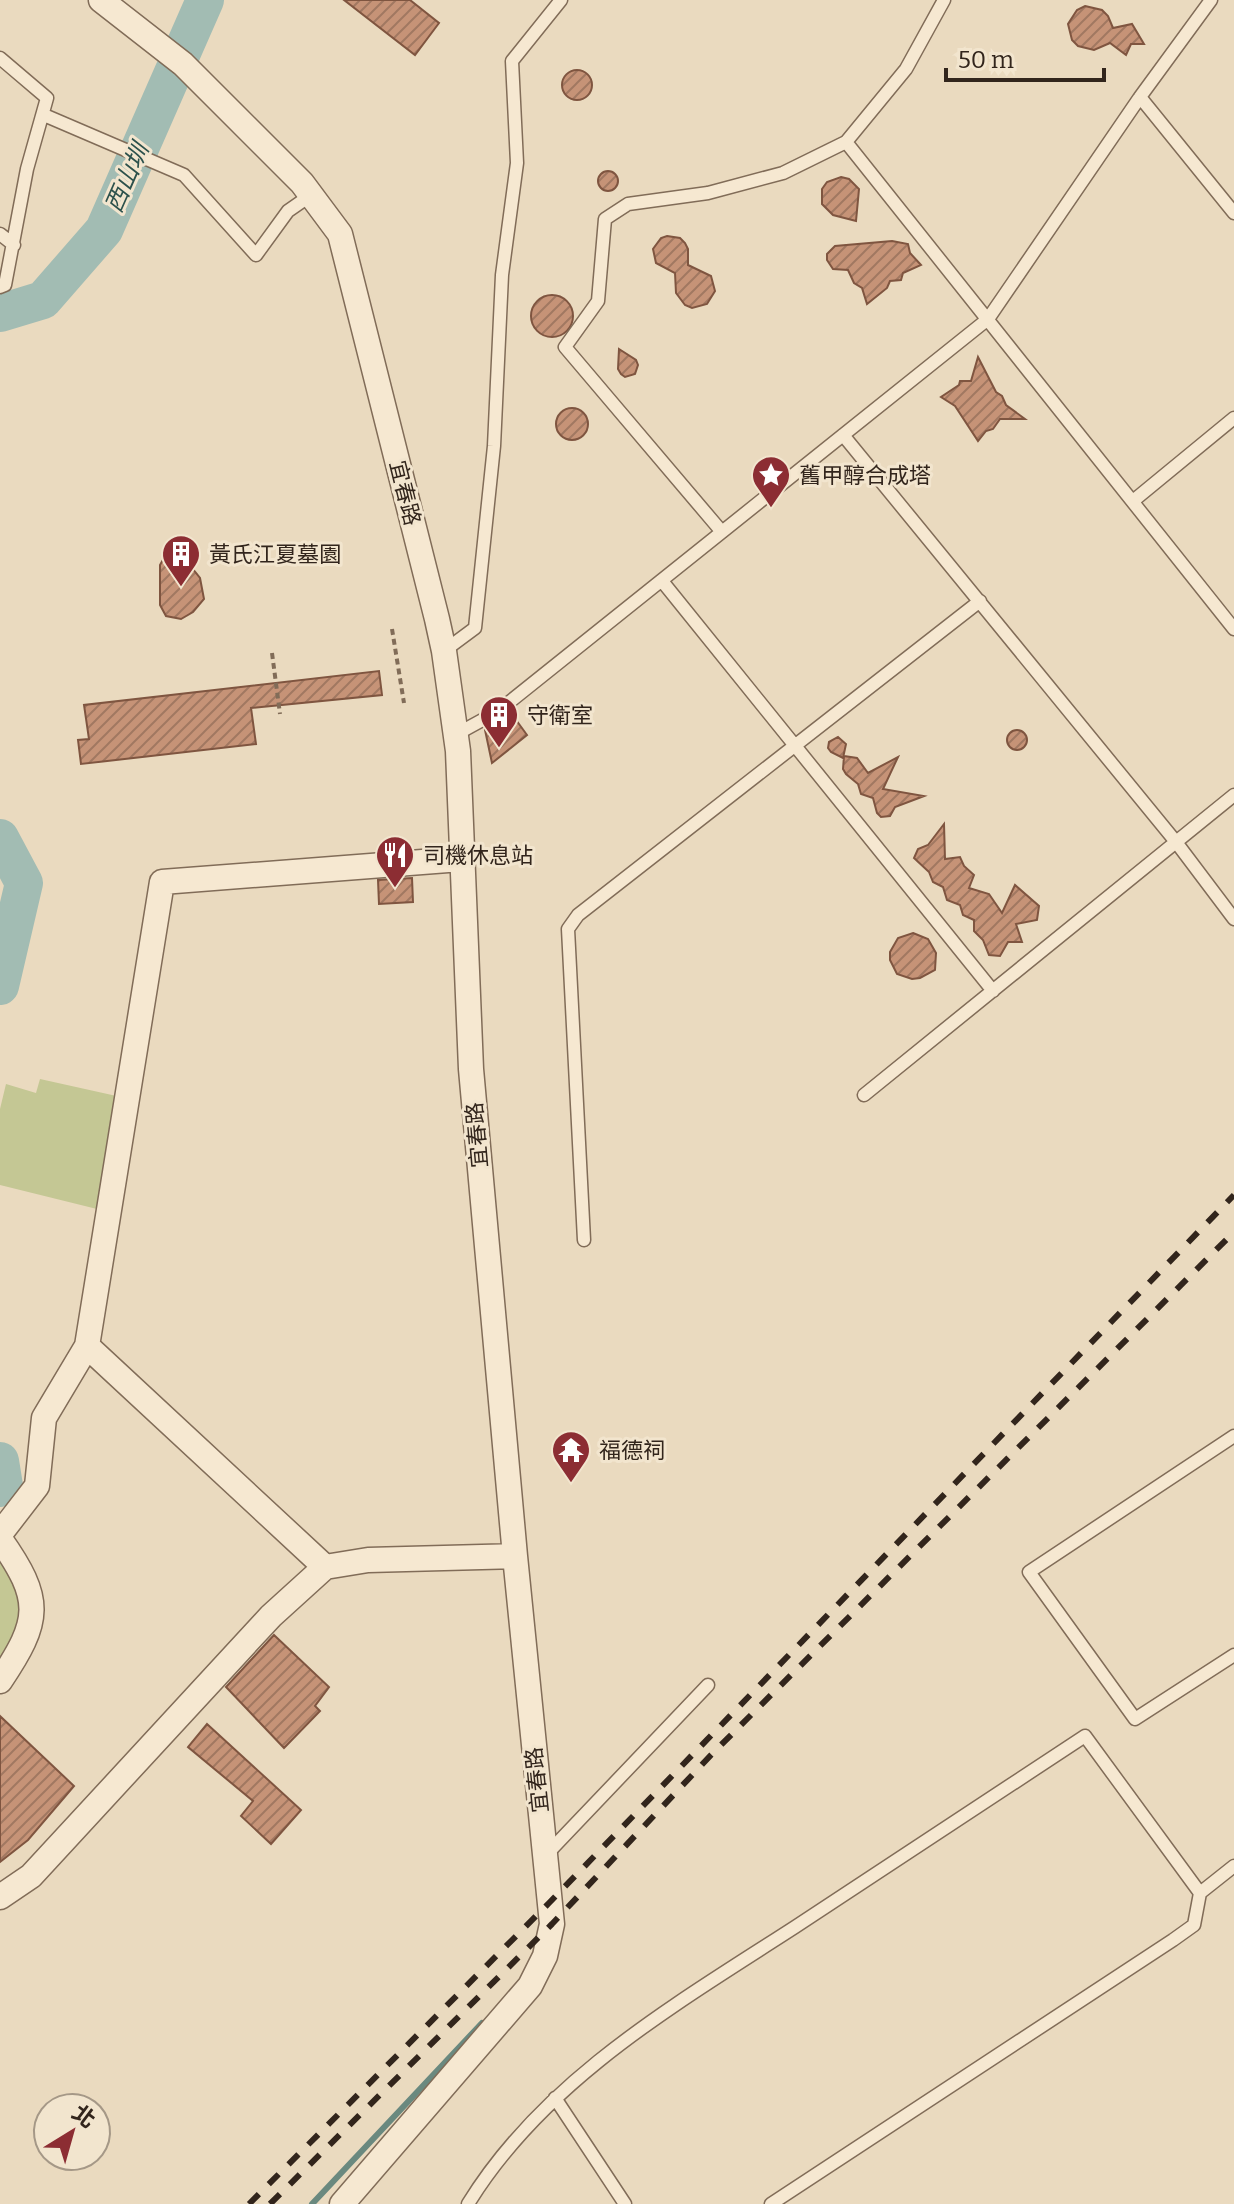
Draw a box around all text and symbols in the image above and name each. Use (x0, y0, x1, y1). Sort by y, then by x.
scale bar (946, 32, 1104, 82)
text: 50 m (958, 46, 1014, 74)
water label: 西山圳 (100, 137, 156, 217)
place icon: 舊甲醇合成塔 (750, 454, 792, 509)
street label: 宜春路 (384, 458, 426, 528)
place label: 舊甲醇合成塔 (799, 462, 931, 489)
building icon: 黃氏江夏墓園 (160, 533, 202, 588)
place label: 黃氏江夏墓園 (209, 541, 341, 568)
building icon: 守衛室 (478, 694, 520, 749)
place label: 守衛室 (527, 702, 593, 729)
restaurant icon: 司機休息站 (374, 834, 416, 889)
place label: 司機休息站 (423, 842, 533, 869)
street label: 宜春路 (461, 1101, 493, 1169)
temple icon: 福德祠 (550, 1429, 592, 1484)
place label: 福德祠 (599, 1437, 665, 1464)
street label: 宜春路 (520, 1746, 554, 1814)
north arrow (32, 2092, 112, 2172)
text: 北 (67, 2099, 101, 2134)

